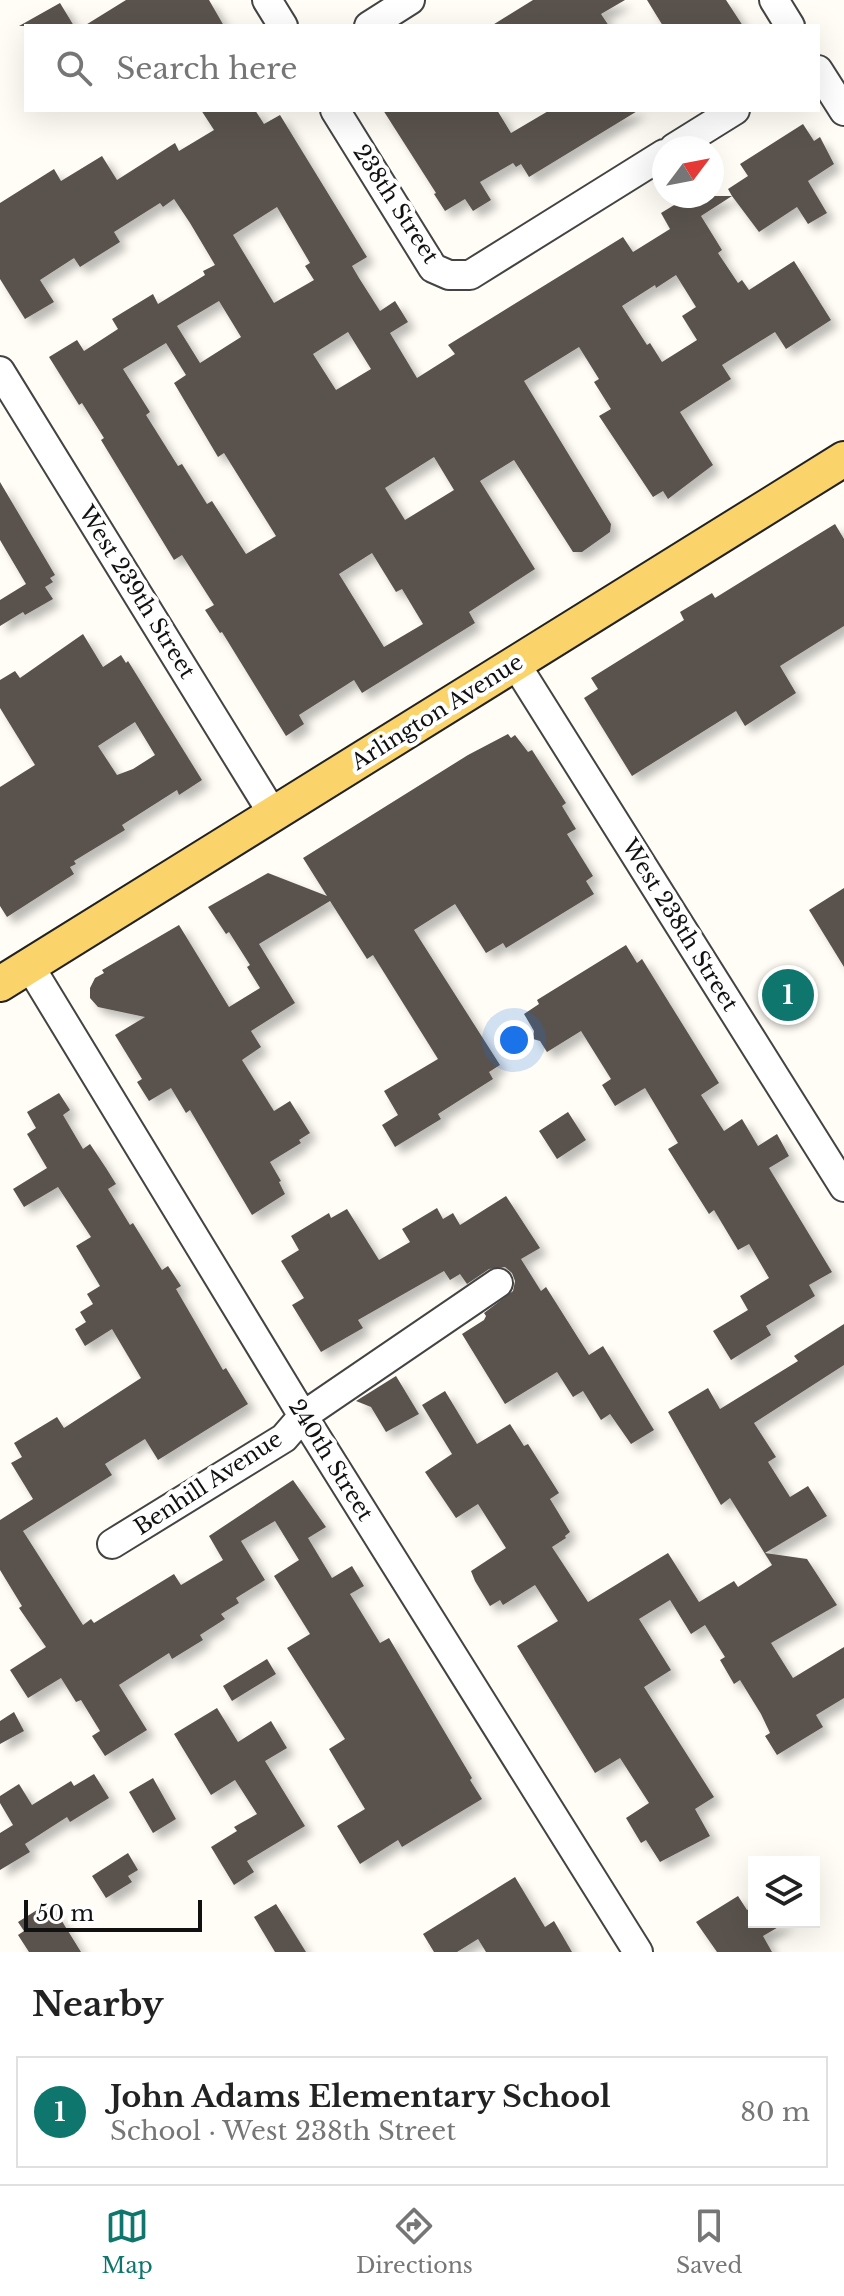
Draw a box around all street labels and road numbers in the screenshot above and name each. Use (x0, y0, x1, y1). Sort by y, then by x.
street label: 238th Street (348, 139, 445, 269)
street label: West 239th Street (72, 500, 201, 684)
street label: Arlington Avenue (345, 648, 528, 776)
street label: West 238th Street (616, 833, 744, 1017)
street label: 240th Street (283, 1394, 379, 1526)
street label: Benhill Avenue (129, 1425, 287, 1541)

